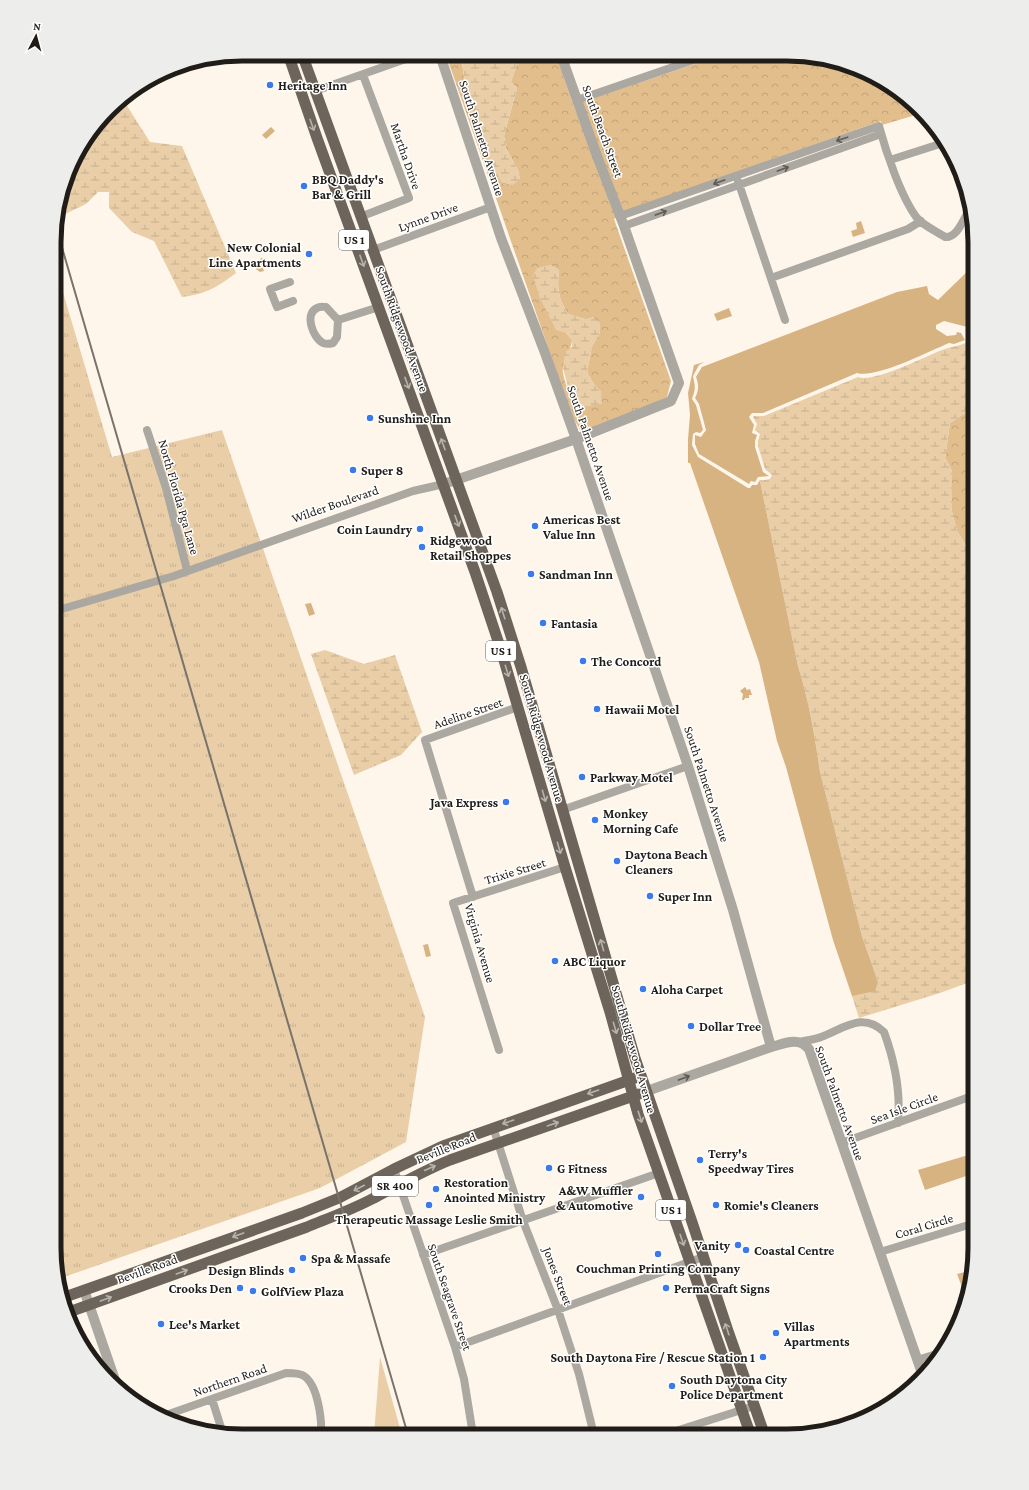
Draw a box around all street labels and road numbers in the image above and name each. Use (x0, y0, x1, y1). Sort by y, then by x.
street label: South Palmetto Avenue (456, 78, 508, 198)
street label: South Beach Street (579, 83, 627, 180)
street label: Martha Drive (388, 121, 424, 192)
street label: Lynne Drive (396, 199, 460, 235)
road number: US 1 (339, 230, 369, 250)
street label: South Ridgewood Avenue (372, 264, 432, 394)
street label: South Palmetto Avenue (564, 383, 618, 503)
street label: North Florida Pga Lane (155, 438, 203, 557)
street label: Wilder Boulevard (290, 482, 381, 526)
road number: US 1 (486, 641, 516, 661)
street label: South Ridgewood Avenue (517, 672, 568, 804)
street label: Adeline Street (431, 694, 505, 732)
street label: South Palmetto Avenue (681, 724, 733, 844)
street label: Trixie Street (483, 854, 548, 887)
street label: Virginia Avenue (462, 902, 499, 985)
street label: South Ridgewood Avenue (609, 983, 660, 1115)
street label: South Palmetto Avenue (812, 1044, 868, 1163)
street label: Sea Isle Circle (868, 1089, 940, 1127)
street label: Beville Road (414, 1129, 478, 1167)
road number: SR 400 (372, 1176, 418, 1196)
road number: US 1 (656, 1200, 686, 1220)
street label: Coral Circle (893, 1210, 955, 1242)
street label: South Seagrave Street (425, 1242, 476, 1353)
street label: Jones Street (540, 1244, 576, 1308)
street label: Beville Road (115, 1251, 180, 1287)
street label: Northern Road (191, 1360, 269, 1400)

